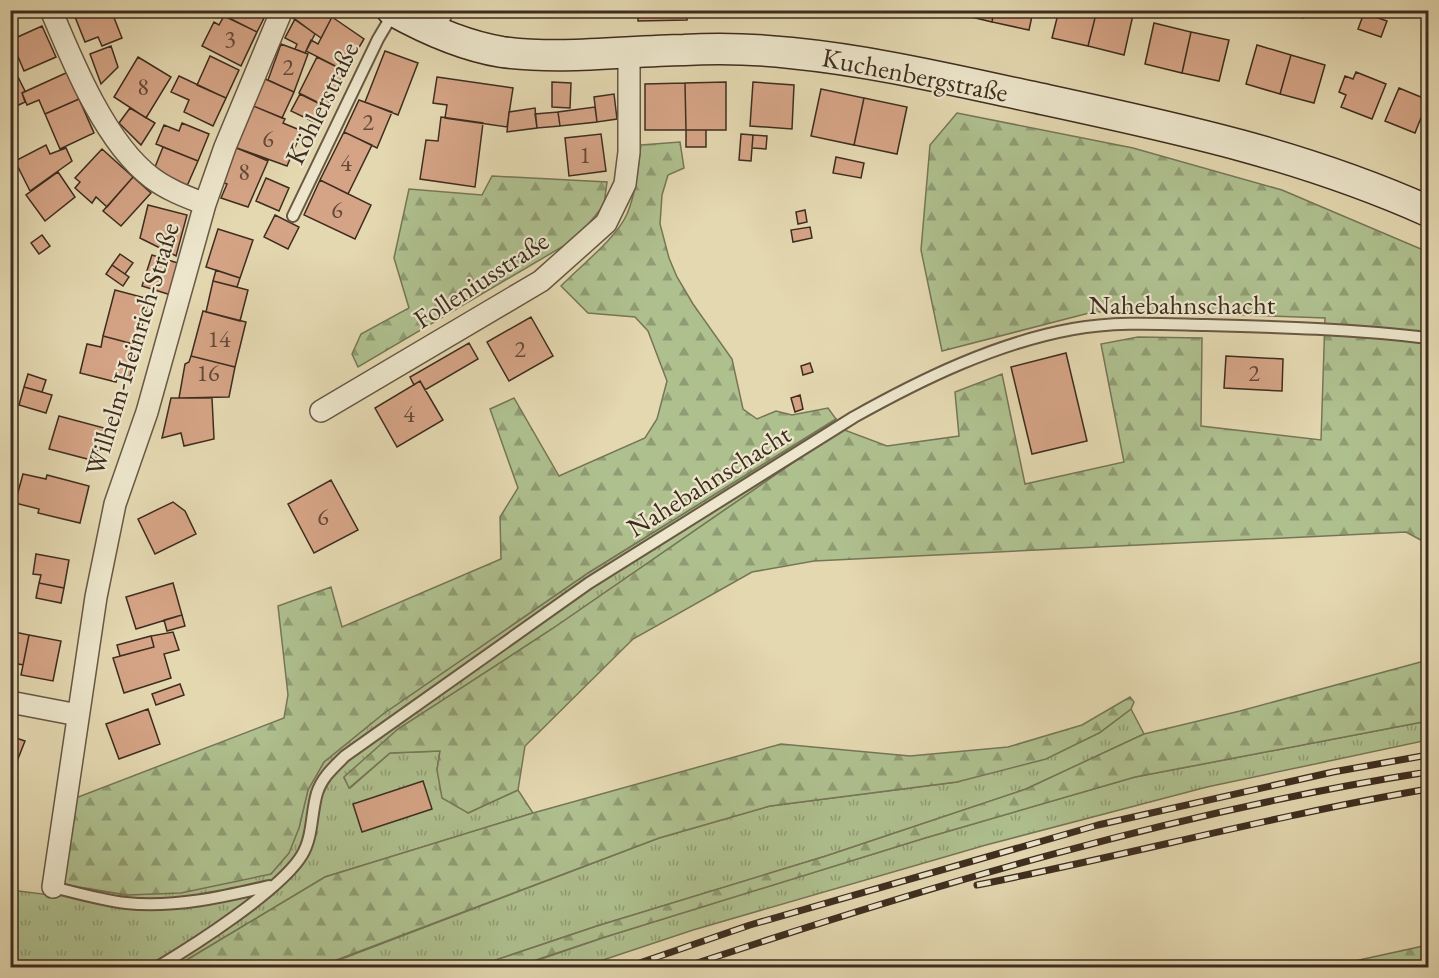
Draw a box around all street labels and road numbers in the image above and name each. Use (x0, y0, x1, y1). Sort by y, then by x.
street label: Köhlerstraße (277, 36, 366, 170)
street label: Kuchenbergstraße (819, 39, 1011, 110)
street label: Wilhelm-Heinrich-Straße (76, 218, 187, 480)
street label: Folleniusstraße (406, 223, 555, 336)
street label: Nahebahnschacht (1089, 287, 1276, 322)
street label: Nahebahnschacht (620, 416, 798, 545)

